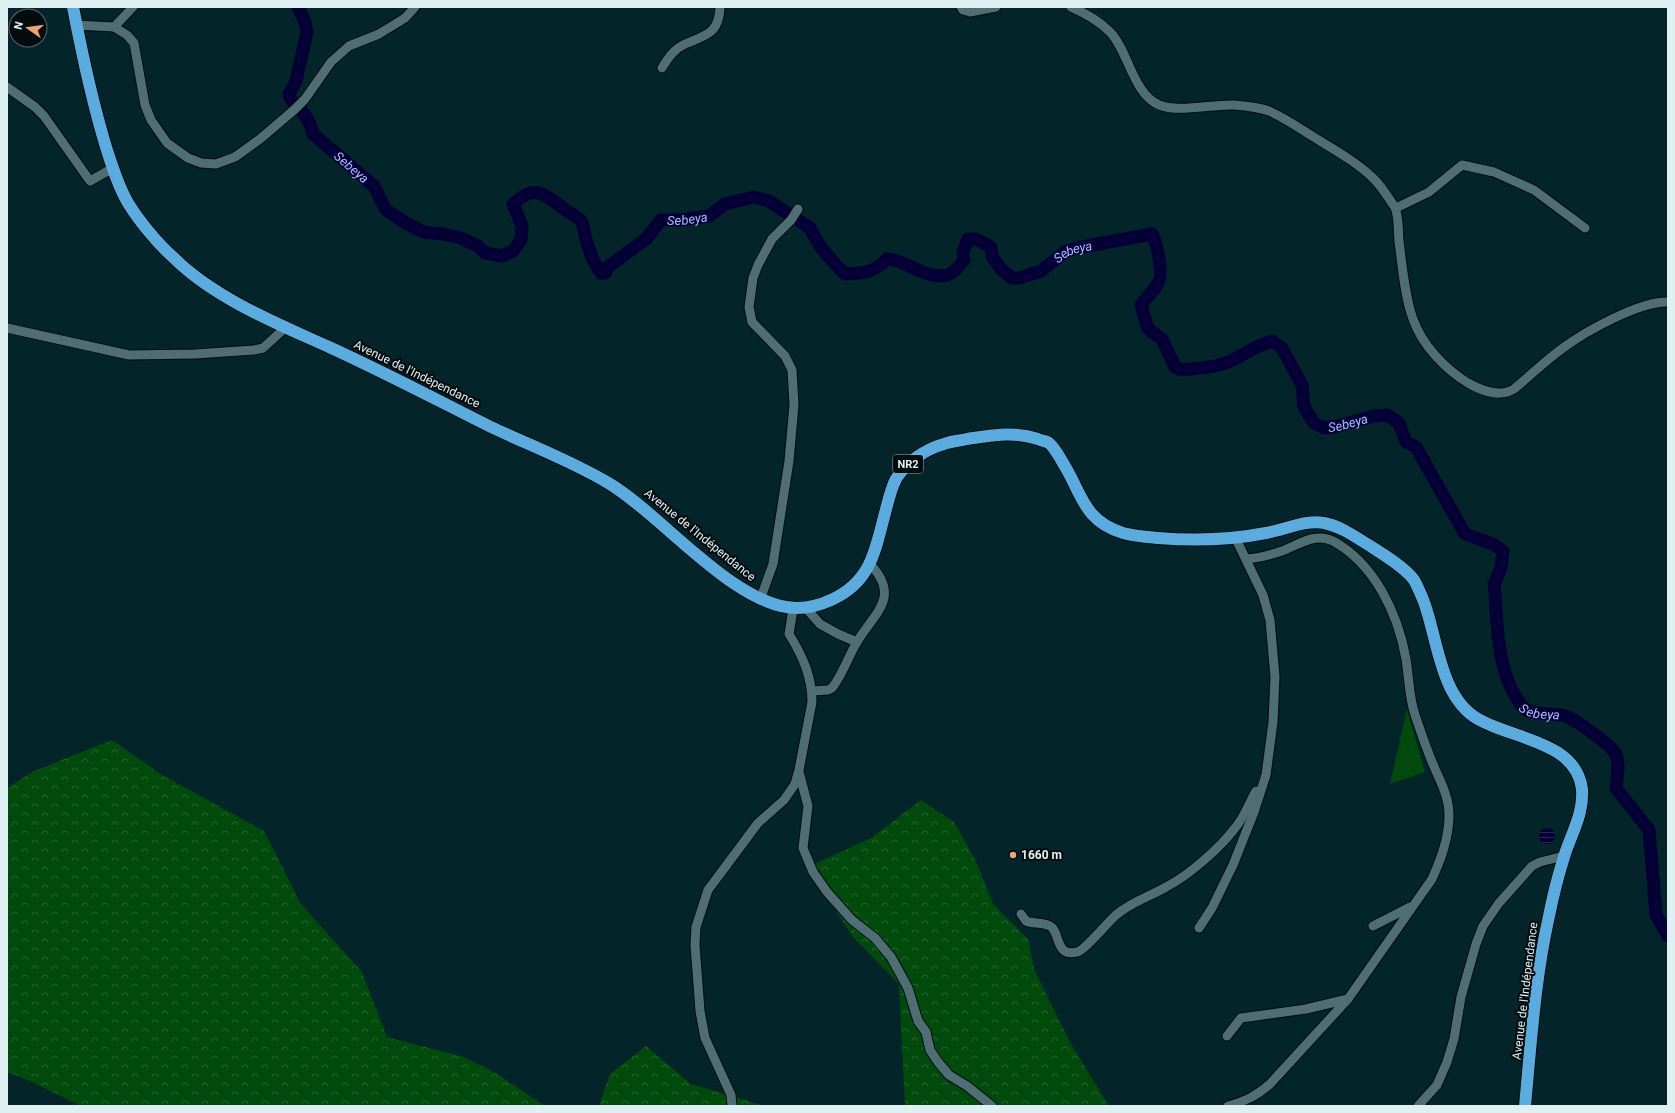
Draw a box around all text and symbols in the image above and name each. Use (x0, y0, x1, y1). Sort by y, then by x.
north arrow (8, 8, 48, 48)
text: N (12, 20, 26, 31)
water label: Sebeya (331, 148, 372, 186)
water label: Sebeya (667, 209, 709, 228)
water label: Sebeya (1050, 238, 1093, 266)
street label: Avenue de l'Indépendance (352, 337, 482, 411)
water label: Sebeya (1327, 411, 1370, 435)
road number: NR2 (893, 455, 923, 473)
street label: Avenue de l'Indépendance (642, 486, 758, 584)
water label: Sebeya (1516, 700, 1561, 722)
place label: 1660 m (1021, 848, 1062, 862)
marker: 1660 m (1008, 850, 1018, 860)
street label: Avenue de l'Indépendance (1510, 921, 1540, 1061)

